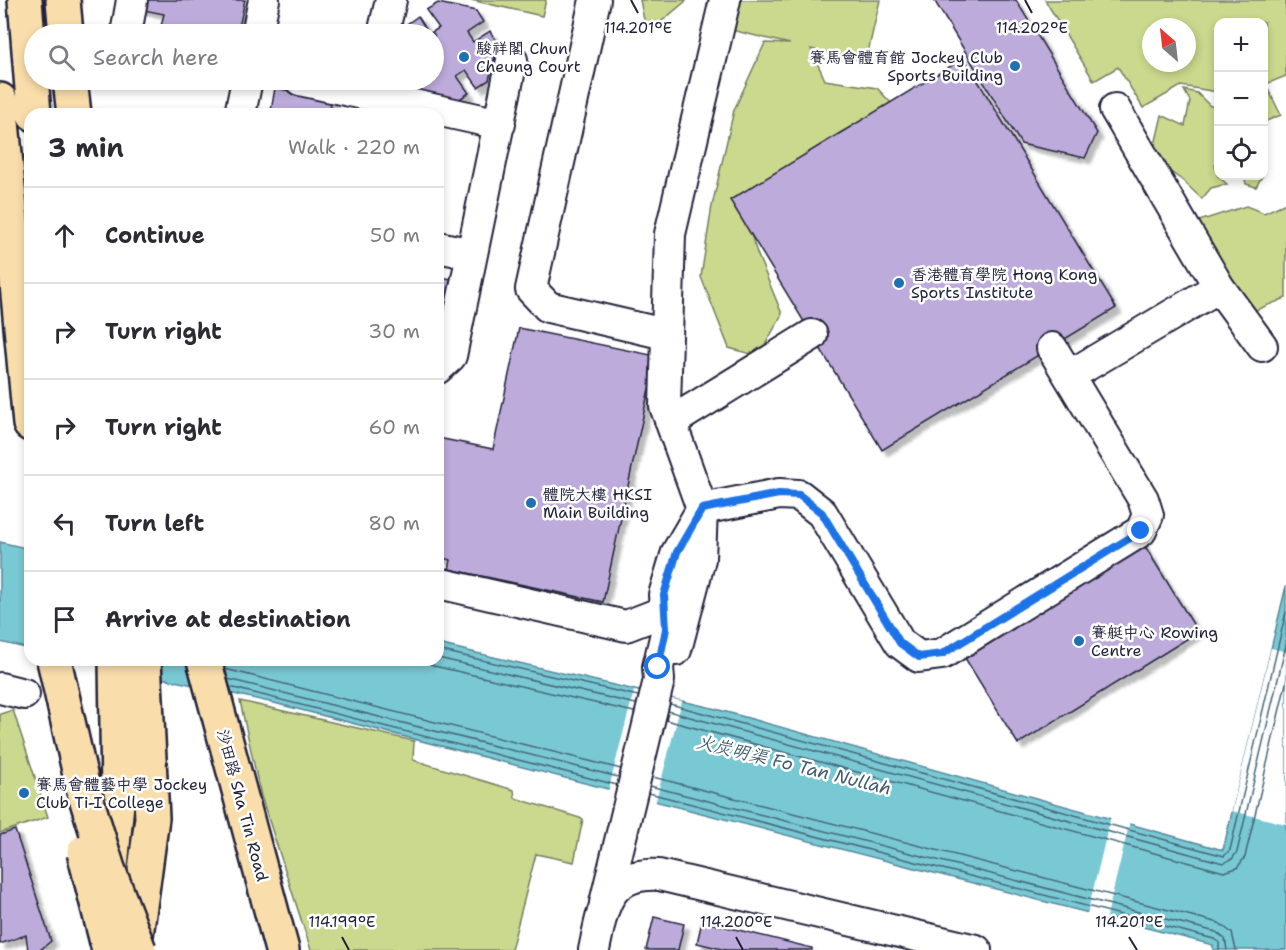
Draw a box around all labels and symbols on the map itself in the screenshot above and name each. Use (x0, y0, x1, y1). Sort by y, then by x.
text: 114.201°E (604, 18, 672, 38)
text: 114.202°E (996, 18, 1068, 38)
north arrow (1142, 18, 1196, 72)
place label: 駿祥閣 Chun Cheung Court (476, 38, 581, 77)
place label: 賽馬會體育館 Jockey Club Sports Building (810, 47, 1003, 86)
marker: 駿祥閣 Chun Cheung Court (457, 50, 471, 64)
marker: 賽馬會體育館 Jockey Club Sports Building (1008, 59, 1022, 73)
place label: 香港體育學院 Hong Kong Sports Institute (911, 264, 1098, 303)
marker: 香港體育學院 Hong Kong Sports Institute (892, 276, 906, 290)
place label: 體院大樓 HKSI Main Building (543, 484, 652, 523)
marker: 體院大樓 HKSI Main Building (524, 496, 538, 510)
route end (1127, 517, 1153, 543)
place label: 賽艇中心 Rowing Centre (1091, 622, 1218, 661)
marker: 賽艇中心 Rowing Centre (1072, 634, 1086, 648)
route start (644, 653, 670, 679)
street label: 沙田路 Sha Tin Road (212, 727, 273, 884)
water label: 火炭明渠 Fo Tan Nullah (694, 729, 894, 801)
place label: 賽馬會體藝中學 Jockey Club Ti-I College (36, 774, 207, 813)
marker: 賽馬會體藝中學 Jockey Club Ti-I College (17, 786, 31, 800)
text: 114.199°E (308, 912, 376, 932)
text: 114.200°E (700, 912, 772, 932)
text: 114.201°E (1095, 912, 1163, 932)

